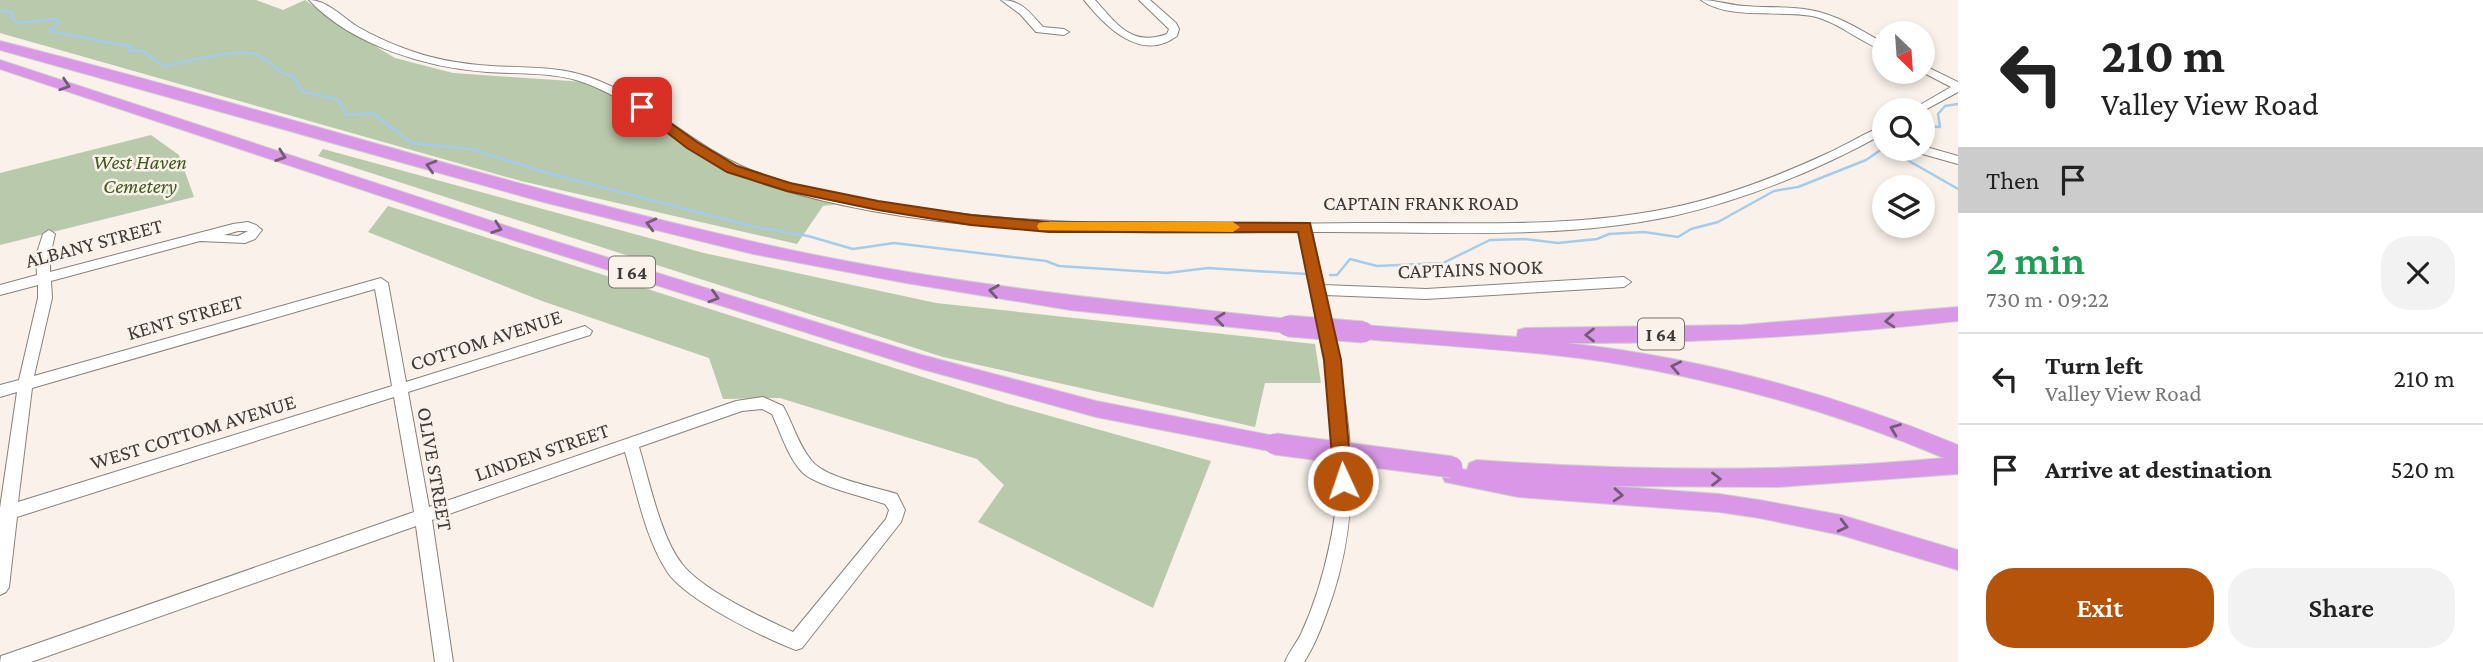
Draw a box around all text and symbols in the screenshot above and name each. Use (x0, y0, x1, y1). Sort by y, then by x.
north arrow (1872, 21, 1936, 84)
map controls (1872, 21, 1935, 238)
icon: left (1986, 28, 2077, 119)
text: 210 m (2101, 28, 2225, 83)
one-way arrow (58, 77, 71, 91)
pin (612, 77, 672, 137)
text: Valley View Road (2101, 86, 2319, 122)
icon: arrive (623, 88, 661, 126)
button: search (1872, 98, 1935, 161)
one-way arrow (275, 148, 287, 162)
park label: West Haven Cemetery (93, 150, 187, 198)
one-way arrow (425, 159, 437, 174)
icon: arrive (2054, 161, 2092, 199)
text: Then (1986, 166, 2040, 195)
button: layers (1872, 175, 1935, 238)
street label: CAPTAIN FRANK ROAD (1323, 191, 1519, 215)
street label: ALBANY STREET (23, 213, 166, 273)
one-way arrow (645, 218, 657, 232)
one-way arrow (490, 220, 502, 234)
text: 2 min (1986, 236, 2085, 283)
button: close (2381, 236, 2455, 310)
street label: CAPTAINS NOOK (1397, 254, 1544, 284)
road number: I 64 (609, 256, 655, 288)
one-way arrow (988, 284, 1000, 299)
text: 730 m · 09:22 (1986, 286, 2109, 312)
street label: KENT STREET (124, 289, 246, 345)
one-way arrow (707, 289, 719, 304)
street label: COTTOM AVENUE (407, 304, 565, 376)
one-way arrow (1214, 312, 1225, 327)
one-way arrow (1884, 313, 1895, 328)
road number: I 64 (1638, 318, 1684, 350)
one-way arrow (1584, 327, 1594, 343)
text: Turn left (2045, 351, 2143, 380)
one-way arrow (1670, 360, 1682, 375)
icon: left (1986, 360, 2024, 398)
text: 210 m (2394, 364, 2455, 393)
text: Valley View Road (2045, 380, 2202, 406)
street label: WEST COTTOM AVENUE (87, 389, 299, 475)
street label: OLIVE STREET (412, 405, 458, 533)
street label: LINDEN STREET (472, 418, 613, 486)
one-way arrow (1889, 423, 1901, 437)
position arrow (1306, 444, 1380, 518)
icon: arrive (1986, 451, 2024, 489)
text: Arrive at destination (2045, 455, 2272, 484)
text: 520 m (2391, 455, 2455, 484)
one-way arrow (1711, 471, 1721, 487)
one-way arrow (1613, 487, 1624, 502)
one-way arrow (1837, 518, 1849, 532)
button: Exit (1986, 568, 2214, 648)
button: Share (2228, 568, 2455, 648)

